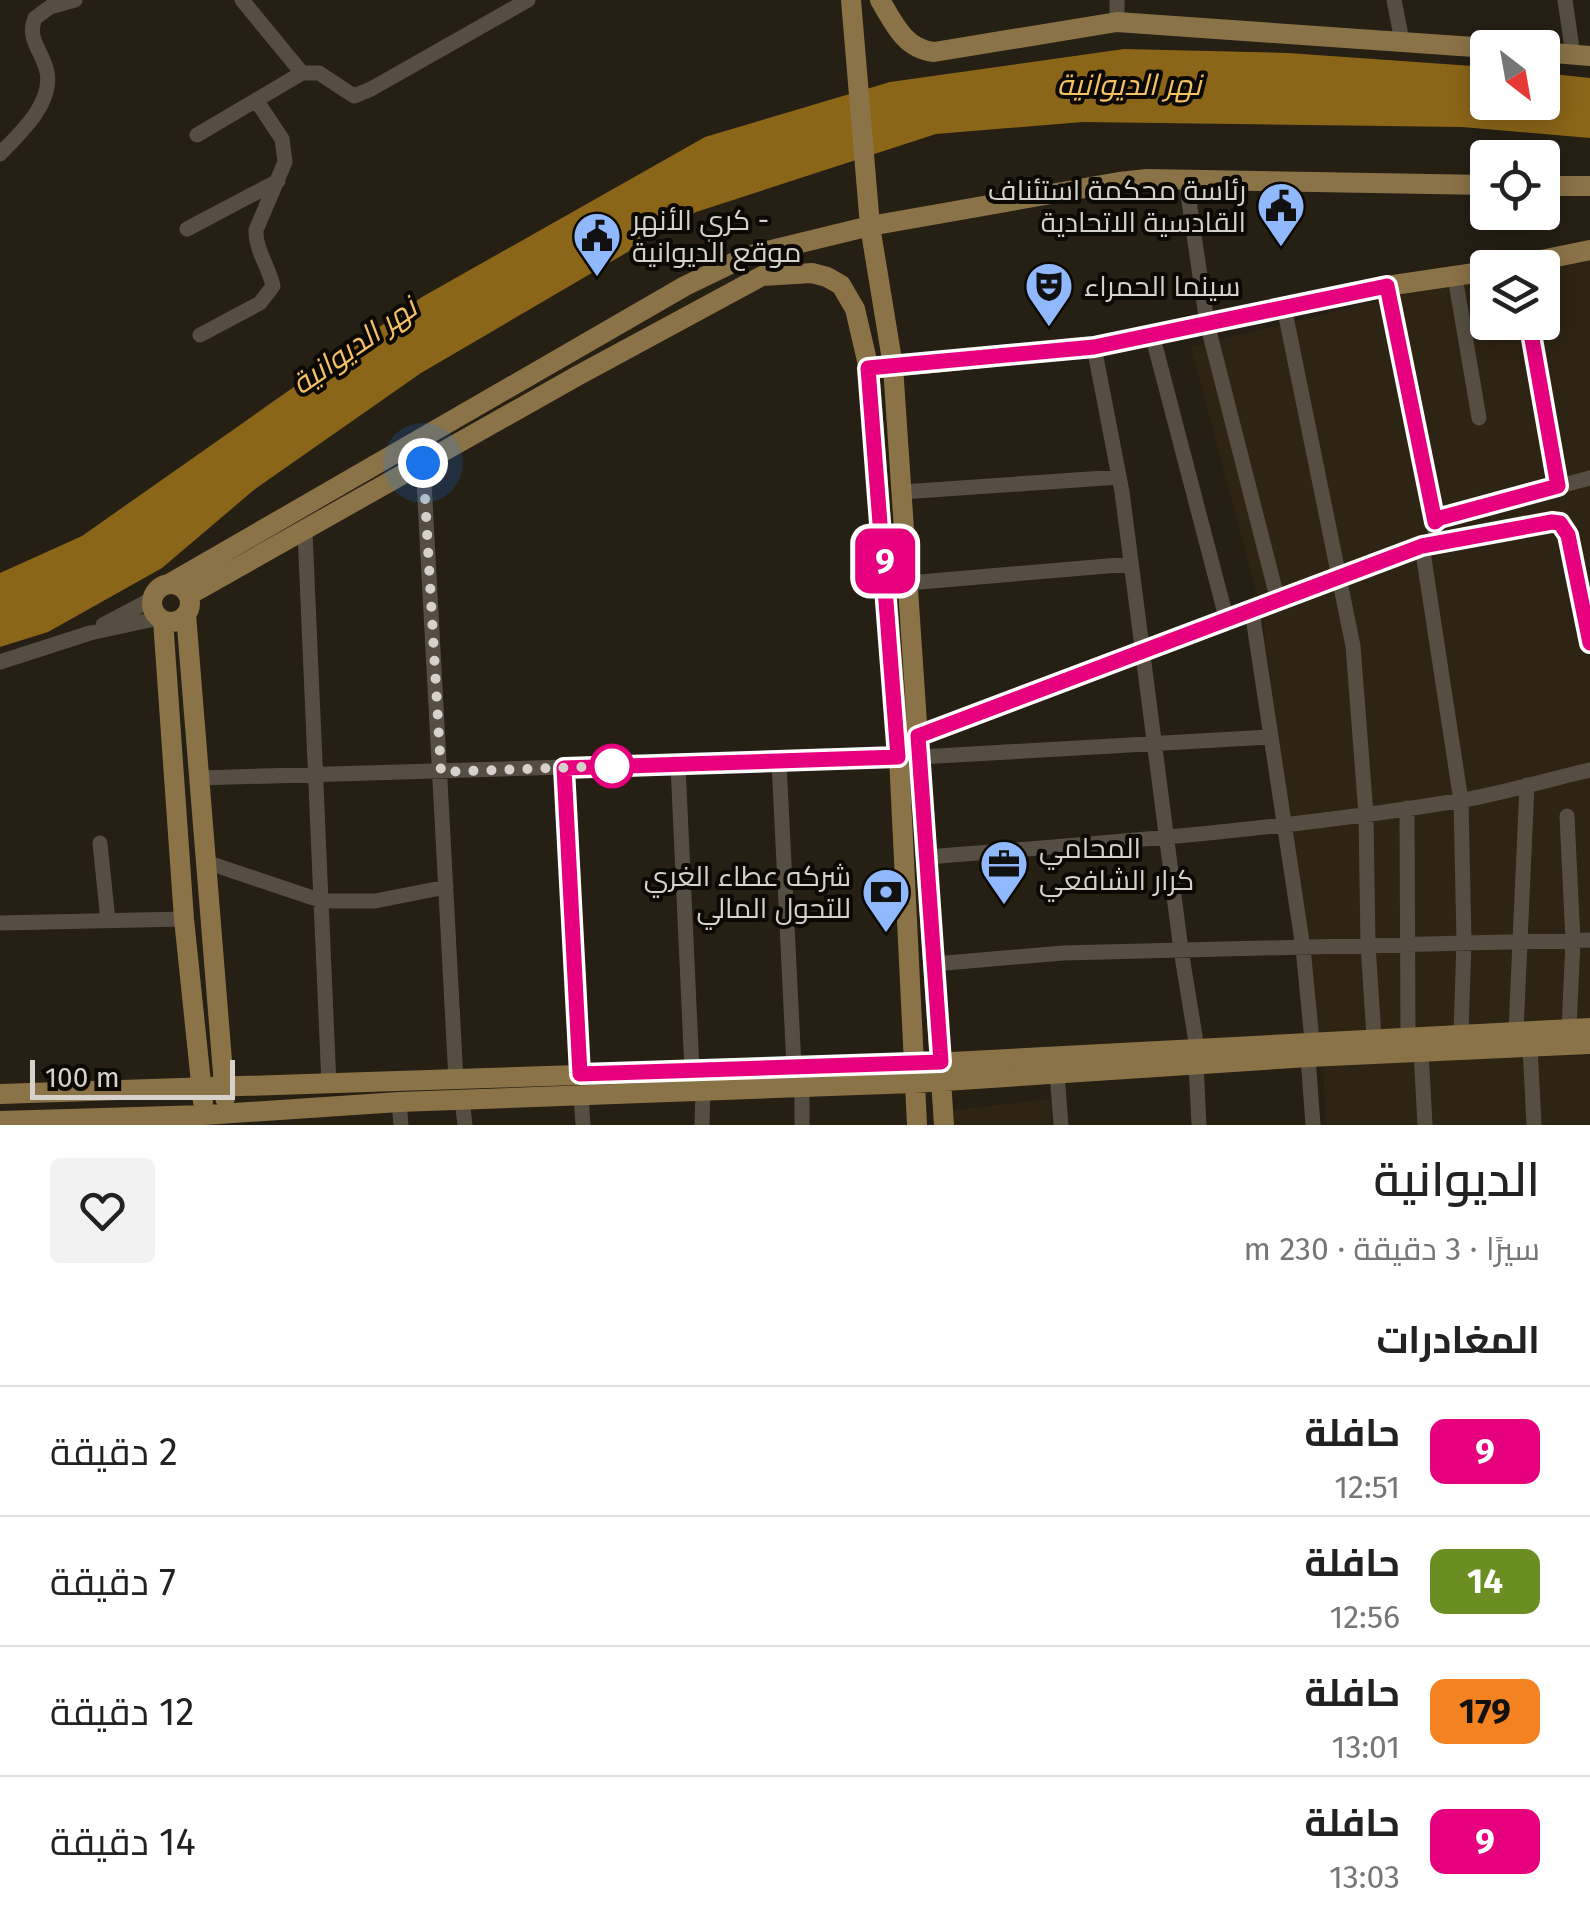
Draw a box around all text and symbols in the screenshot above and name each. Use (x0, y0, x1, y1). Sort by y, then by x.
north arrow (1470, 30, 1560, 120)
map controls (1470, 30, 1560, 340)
water label: نهر الديوانية (1057, 67, 1204, 103)
button: locate (1470, 140, 1560, 230)
place label: رئاسة محكمة استئناف القادسية الاتحادية (988, 174, 1246, 239)
public building icon: رئاسة محكمة استئناف القادسية الاتحادية (1255, 180, 1307, 248)
place label: كري الأنهر - موقع الديوانية (630, 204, 802, 271)
public building icon: كري الأنهر - موقع الديوانية (571, 210, 623, 278)
button: layers (1470, 250, 1560, 340)
theatre icon: سينما الحمراء (1023, 260, 1075, 328)
place label: سينما الحمراء (1084, 270, 1240, 303)
water label: نهر الديوانية (284, 288, 426, 402)
your location (398, 438, 448, 488)
line badge: 9 (852, 528, 918, 594)
text: 9 (875, 540, 895, 582)
unlabelled marker (591, 745, 633, 787)
place label: المحامي كرار الشافعي (1039, 832, 1194, 902)
office icon: المحامي كرار الشافعي (978, 838, 1030, 906)
place label: شركه عطاء الغري للتحول المالي (644, 860, 851, 930)
bank icon: شركه عطاء الغري للتحول المالي (860, 866, 912, 934)
scale bar (30, 1055, 235, 1100)
text: 100 m (45, 1061, 120, 1094)
text: الديوانية (1374, 1151, 1540, 1209)
button: heart (50, 1158, 155, 1263)
text: سيرًا · 3 دقيقة · 230 m (1244, 1230, 1540, 1268)
text: المغادرات (1377, 1317, 1540, 1363)
text: حافلة (1304, 1410, 1400, 1456)
text: 2 دقيقة (50, 1429, 178, 1475)
text: 9 (1475, 1430, 1495, 1472)
text: 12:51 (1334, 1468, 1400, 1506)
text: حافلة (1304, 1540, 1400, 1586)
text: 7 دقيقة (50, 1559, 176, 1605)
text: 14 (1467, 1560, 1503, 1602)
text: 12:56 (1329, 1598, 1400, 1636)
text: حافلة (1304, 1670, 1400, 1716)
text: 12 دقيقة (50, 1689, 194, 1735)
text: 179 (1459, 1690, 1511, 1732)
text: 13:01 (1332, 1728, 1400, 1766)
text: حافلة (1304, 1800, 1400, 1846)
text: 14 دقيقة (50, 1819, 196, 1865)
text: 9 (1475, 1820, 1495, 1862)
text: 13:03 (1329, 1858, 1400, 1896)

